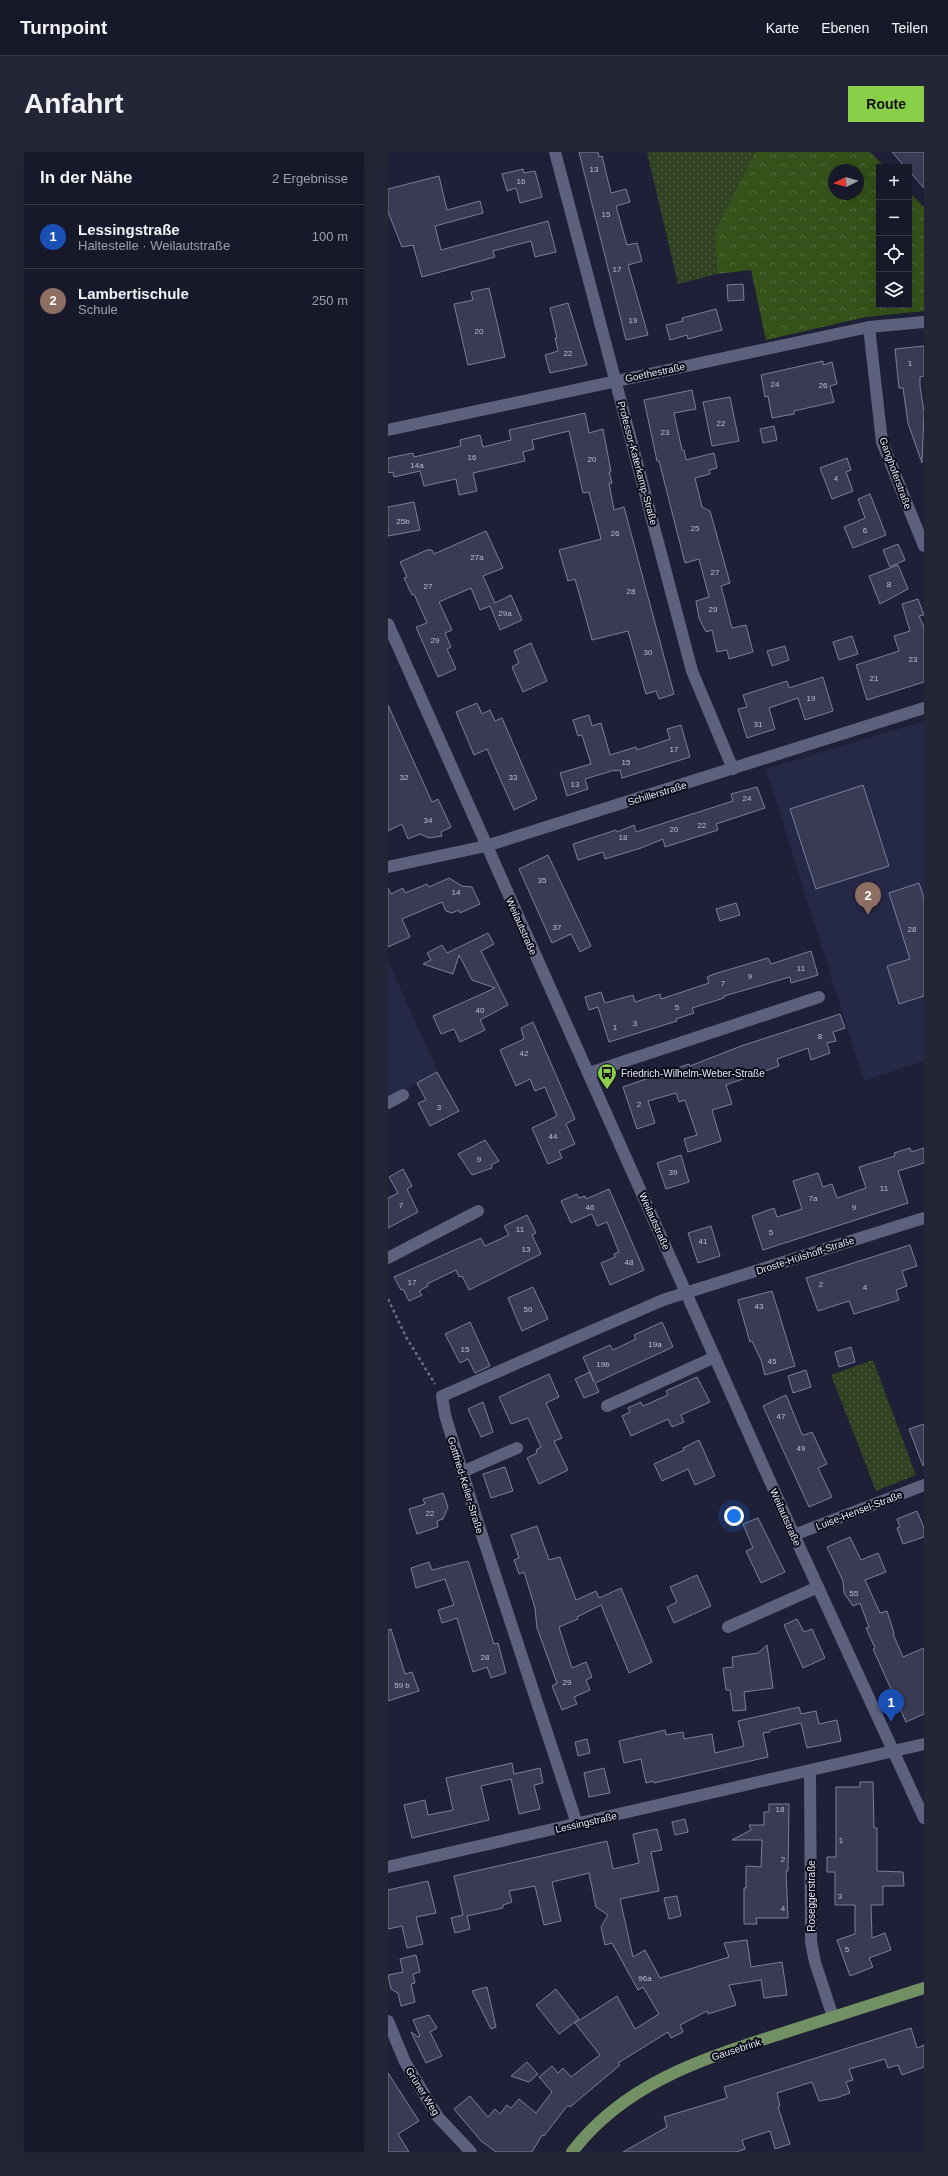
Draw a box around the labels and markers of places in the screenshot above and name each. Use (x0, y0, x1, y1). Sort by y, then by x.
pin: 2 (855, 882, 881, 915)
bus stop icon: Friedrich-Wilhelm-Weber-Straße (596, 1062, 618, 1090)
place label: Friedrich-Wilhelm-Weber-Straße (621, 1068, 765, 1079)
pin: 1 (878, 1689, 904, 1722)

